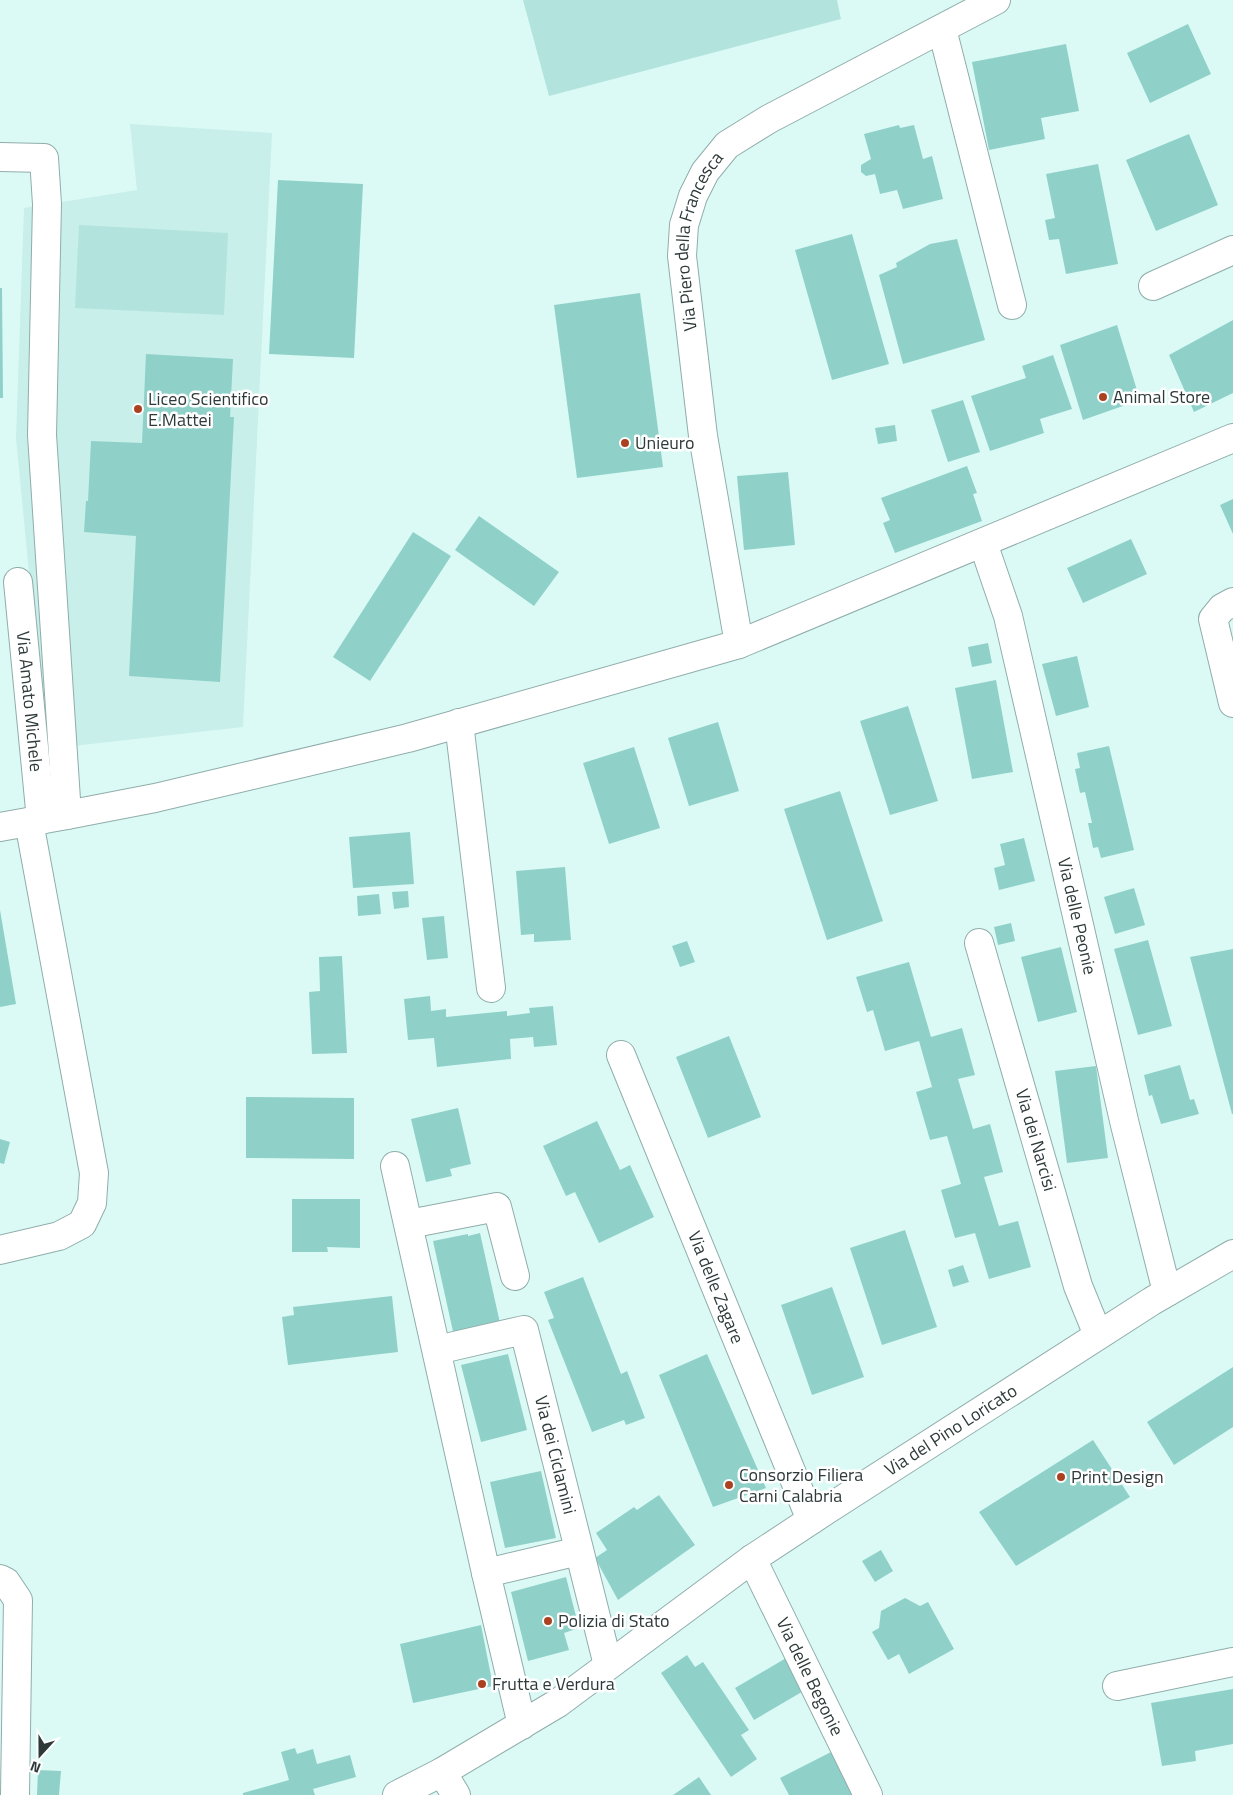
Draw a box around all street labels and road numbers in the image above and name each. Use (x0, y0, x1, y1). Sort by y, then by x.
street label: Via Piero della Francesca (668, 145, 730, 333)
street label: Via Amato Michele (10, 630, 50, 773)
street label: Via delle Peonie (1051, 855, 1104, 977)
street label: Via dei Narcisi (1009, 1085, 1064, 1194)
street label: Via delle Zagare (681, 1227, 752, 1348)
street label: Via del Pino Loricato (879, 1377, 1022, 1482)
street label: Via dei Ciclamini (528, 1393, 584, 1517)
street label: Via delle Begonie (770, 1612, 851, 1740)

